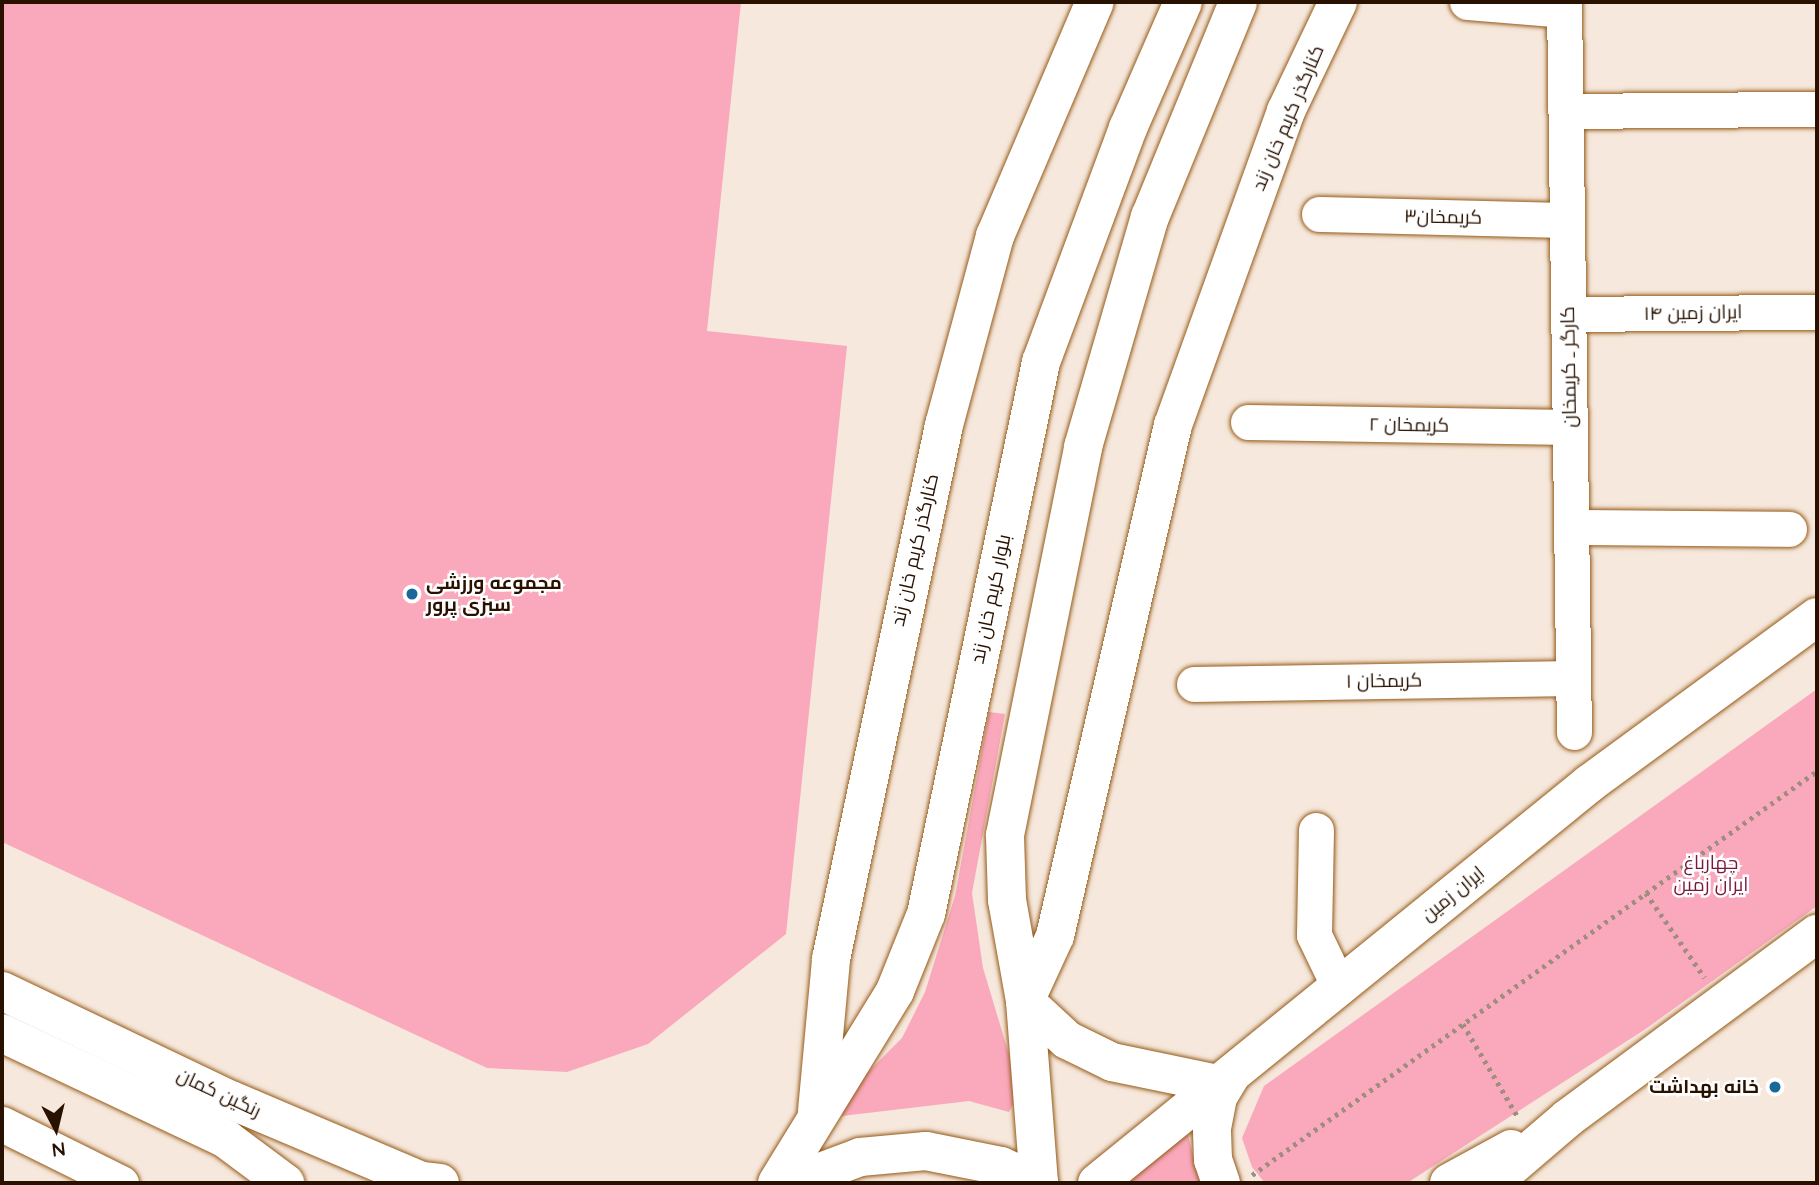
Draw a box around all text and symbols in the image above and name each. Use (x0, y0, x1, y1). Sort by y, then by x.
street label: کنارگذر کریم خان زند (1247, 42, 1329, 194)
street label: کریمخان۳ (1404, 205, 1482, 229)
street label: ایران زمین ۱۴ (1644, 301, 1742, 325)
street label: کارگر ـ کریمخان (1557, 306, 1581, 428)
street label: کریمخان ۲ (1369, 413, 1449, 437)
street label: کنارگذر کریم خان زند (886, 472, 944, 628)
street label: بلوار کریم خان زند (966, 532, 1016, 666)
place label: مجموعه ورزشی سبزی پرور (426, 572, 562, 616)
marker: مجموعه ورزشی سبزی پرور (404, 586, 420, 602)
street label: کریمخان ۱ (1346, 669, 1422, 693)
park label: چهارباغ ایران زمین (1674, 852, 1748, 896)
street label: ایران زمین (1417, 862, 1489, 926)
street label: رنگین کمان (173, 1064, 265, 1122)
place label: خانه بهداشت (1649, 1076, 1759, 1098)
marker: خانه بهداشت (1765, 1077, 1785, 1097)
north arrow (21, 1094, 91, 1164)
text: N (50, 1137, 67, 1163)

